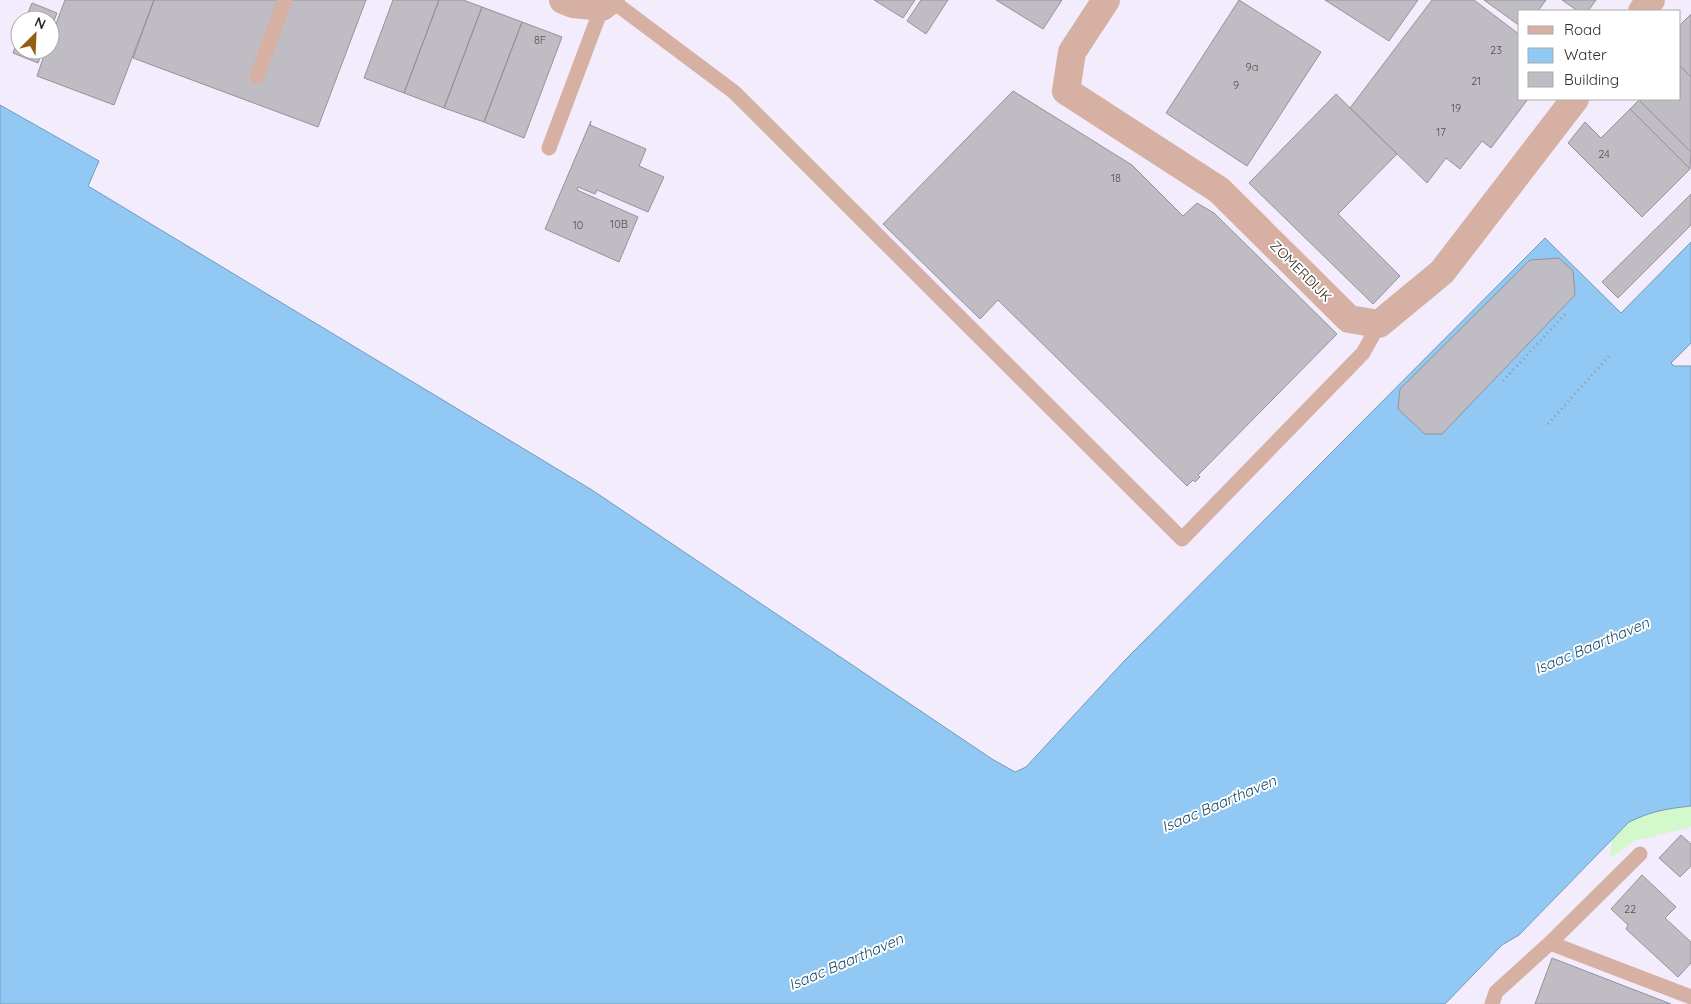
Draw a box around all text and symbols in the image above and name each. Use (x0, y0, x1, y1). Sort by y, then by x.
north arrow (10, 10, 60, 60)
legend (1518, 10, 1681, 100)
text: N (32, 13, 49, 33)
text: Road (1564, 20, 1601, 39)
house number: 8F (534, 33, 546, 47)
house number: 23 (1490, 43, 1502, 57)
text: Water (1564, 45, 1607, 64)
house number: 9a (1246, 60, 1258, 74)
text: Building (1564, 70, 1619, 89)
house number: 21 (1471, 74, 1481, 88)
house number: 9 (1233, 78, 1239, 92)
house number: 19 (1451, 101, 1461, 115)
house number: 17 (1436, 125, 1446, 139)
house number: 24 (1598, 147, 1610, 161)
house number: 18 (1111, 171, 1121, 185)
house number: 10B (610, 217, 628, 231)
house number: 10 (573, 218, 583, 232)
street label: ZOMERDIJK (1266, 236, 1336, 306)
water label: Isaac Baarthaven (1532, 613, 1652, 678)
water label: Isaac Baarthaven (1159, 771, 1279, 836)
house number: 22 (1624, 902, 1636, 916)
water label: Isaac Baarthaven (786, 929, 906, 994)

